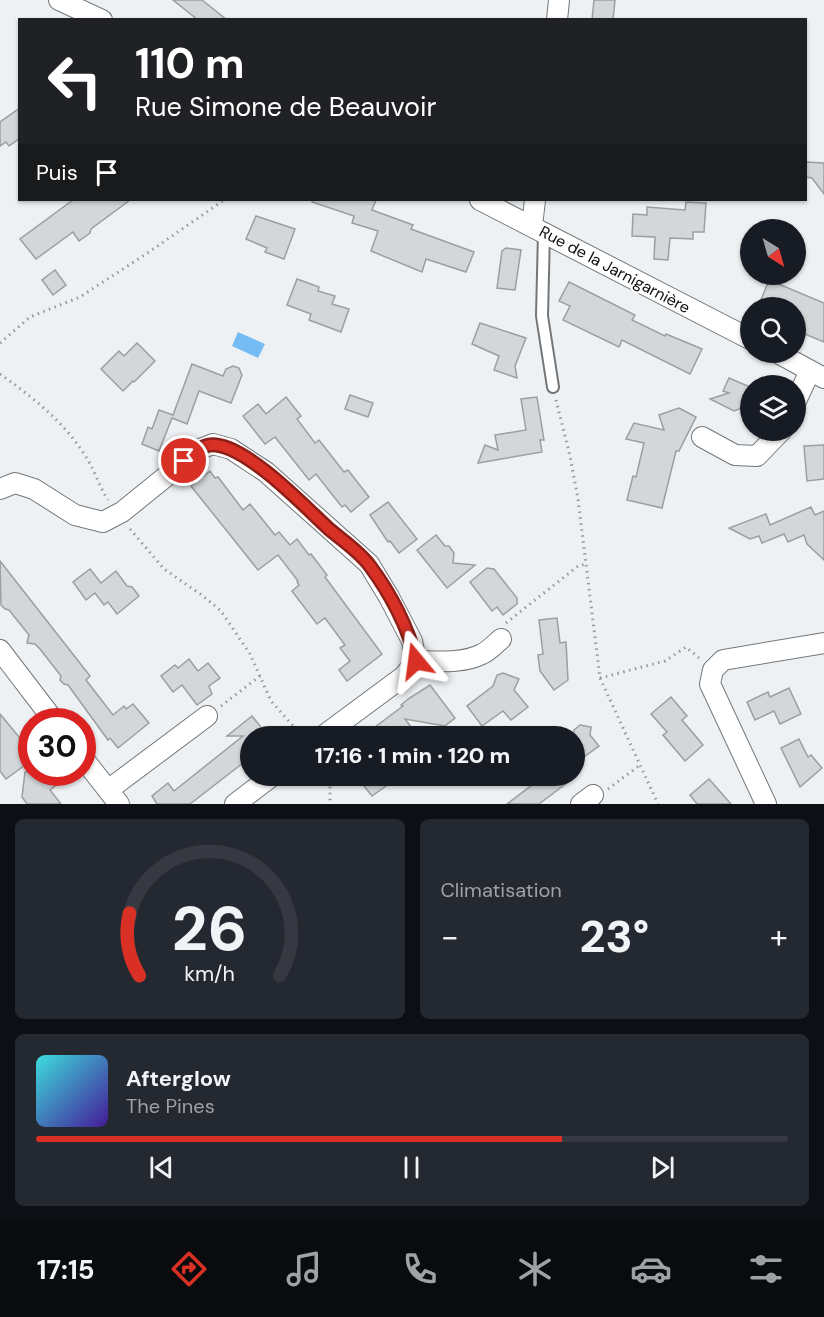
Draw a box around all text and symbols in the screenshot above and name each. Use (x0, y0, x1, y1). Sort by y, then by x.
text: 110 m (135, 36, 245, 91)
icon: left (36, 42, 114, 120)
text: Rue Simone de Beauvoir (135, 89, 437, 124)
icon: arrive (90, 156, 123, 189)
text: Puis (36, 158, 78, 187)
north arrow (740, 219, 806, 285)
map controls (740, 219, 806, 441)
street label: Rue de la Jarnigarnière (536, 221, 694, 318)
button: search (740, 297, 806, 363)
button: layers (740, 375, 806, 441)
pin (158, 435, 209, 486)
icon: arrive (167, 444, 200, 477)
position arrow (384, 629, 448, 693)
speed limit sign: 30 (18, 708, 96, 786)
text: 17:16 · 1 min · 120 m (315, 741, 510, 770)
text: Climatisation (441, 877, 562, 903)
text: 26 (172, 888, 248, 969)
text: 23° (579, 907, 649, 966)
text: − (441, 915, 459, 958)
text: + (770, 915, 788, 958)
text: km/h (184, 960, 235, 988)
text: Afterglow (126, 1064, 231, 1093)
text: The Pines (126, 1093, 215, 1119)
icon: previous (145, 1151, 178, 1184)
icon: pause (395, 1151, 428, 1184)
icon: next (646, 1151, 679, 1184)
icon: directions (168, 1248, 210, 1290)
icon: music (283, 1248, 325, 1290)
icon: phone (399, 1248, 441, 1290)
icon: climate (514, 1248, 556, 1290)
icon: car (630, 1248, 672, 1290)
icon: filters (745, 1248, 787, 1290)
text: 17:15 (37, 1252, 95, 1287)

